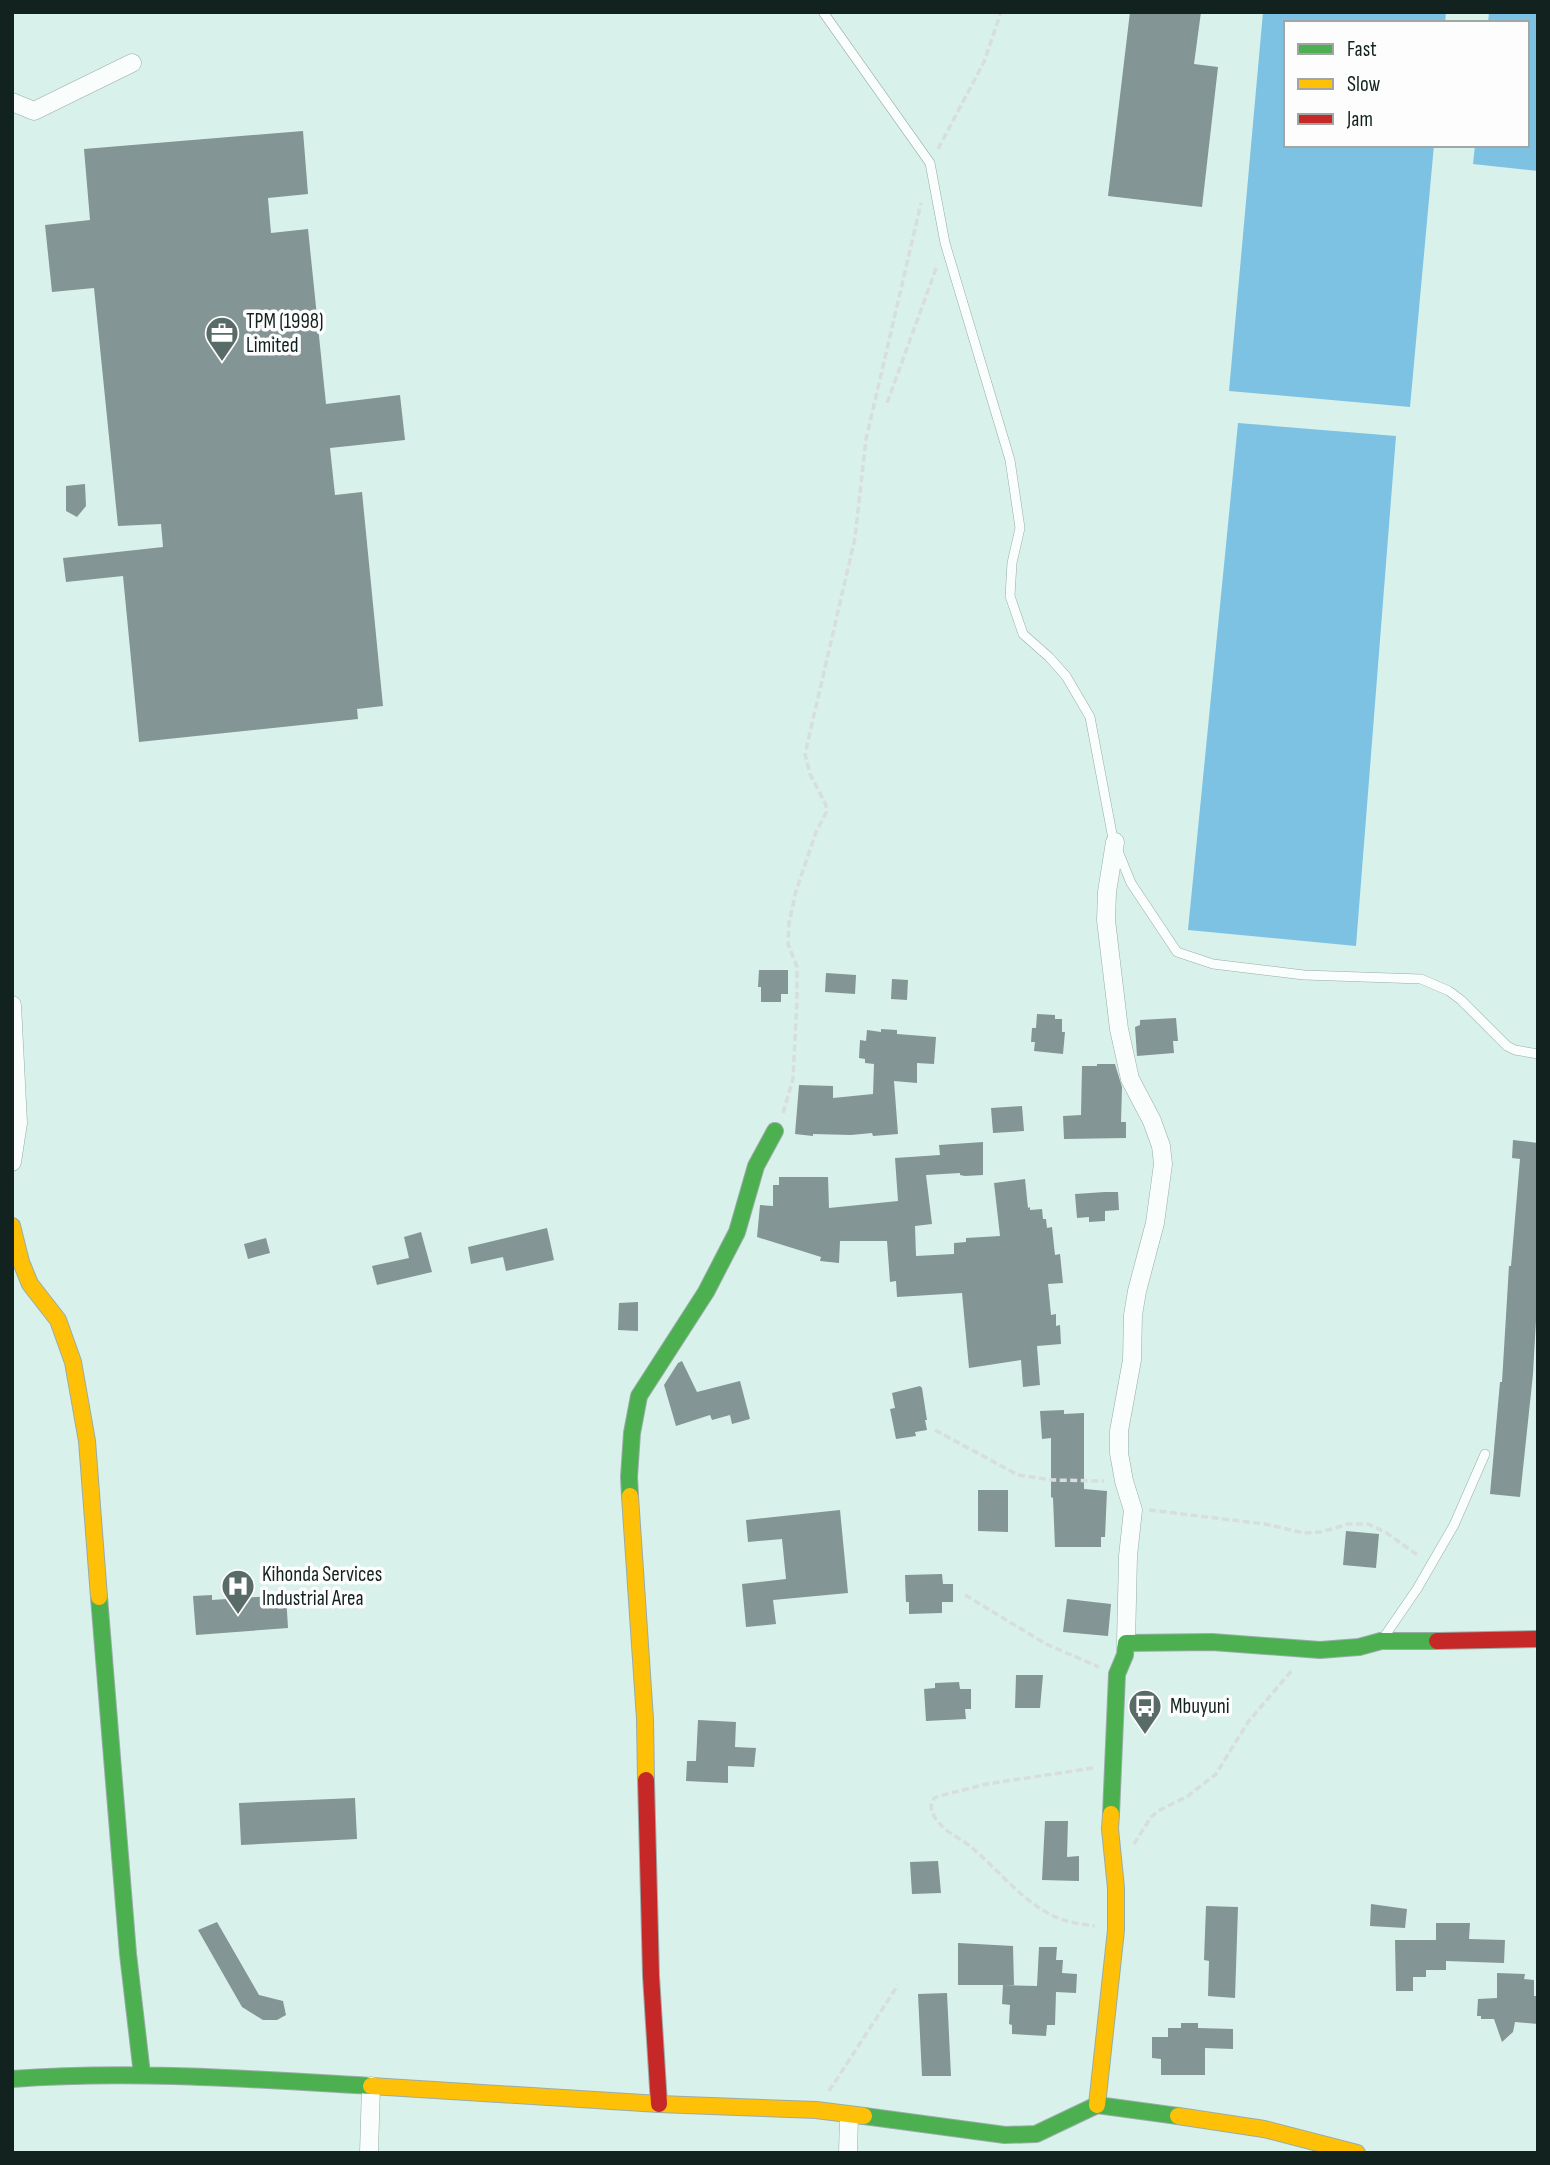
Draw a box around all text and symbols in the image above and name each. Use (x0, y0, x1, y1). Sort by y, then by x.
legend (1284, 21, 1529, 147)
text: Fast (1347, 37, 1377, 62)
text: Slow (1347, 72, 1381, 97)
text: Jam (1346, 107, 1373, 132)
place label: TPM (1998) Limited (246, 309, 323, 358)
office icon: TPM (1998) Limited (203, 314, 241, 363)
place label: Kihonda Services Industrial Area (262, 1562, 382, 1611)
hospital icon: Kihonda Services Industrial Area (219, 1567, 257, 1616)
bus stop icon: Mbuyuni (1126, 1687, 1164, 1736)
place label: Mbuyuni (1170, 1694, 1230, 1719)

